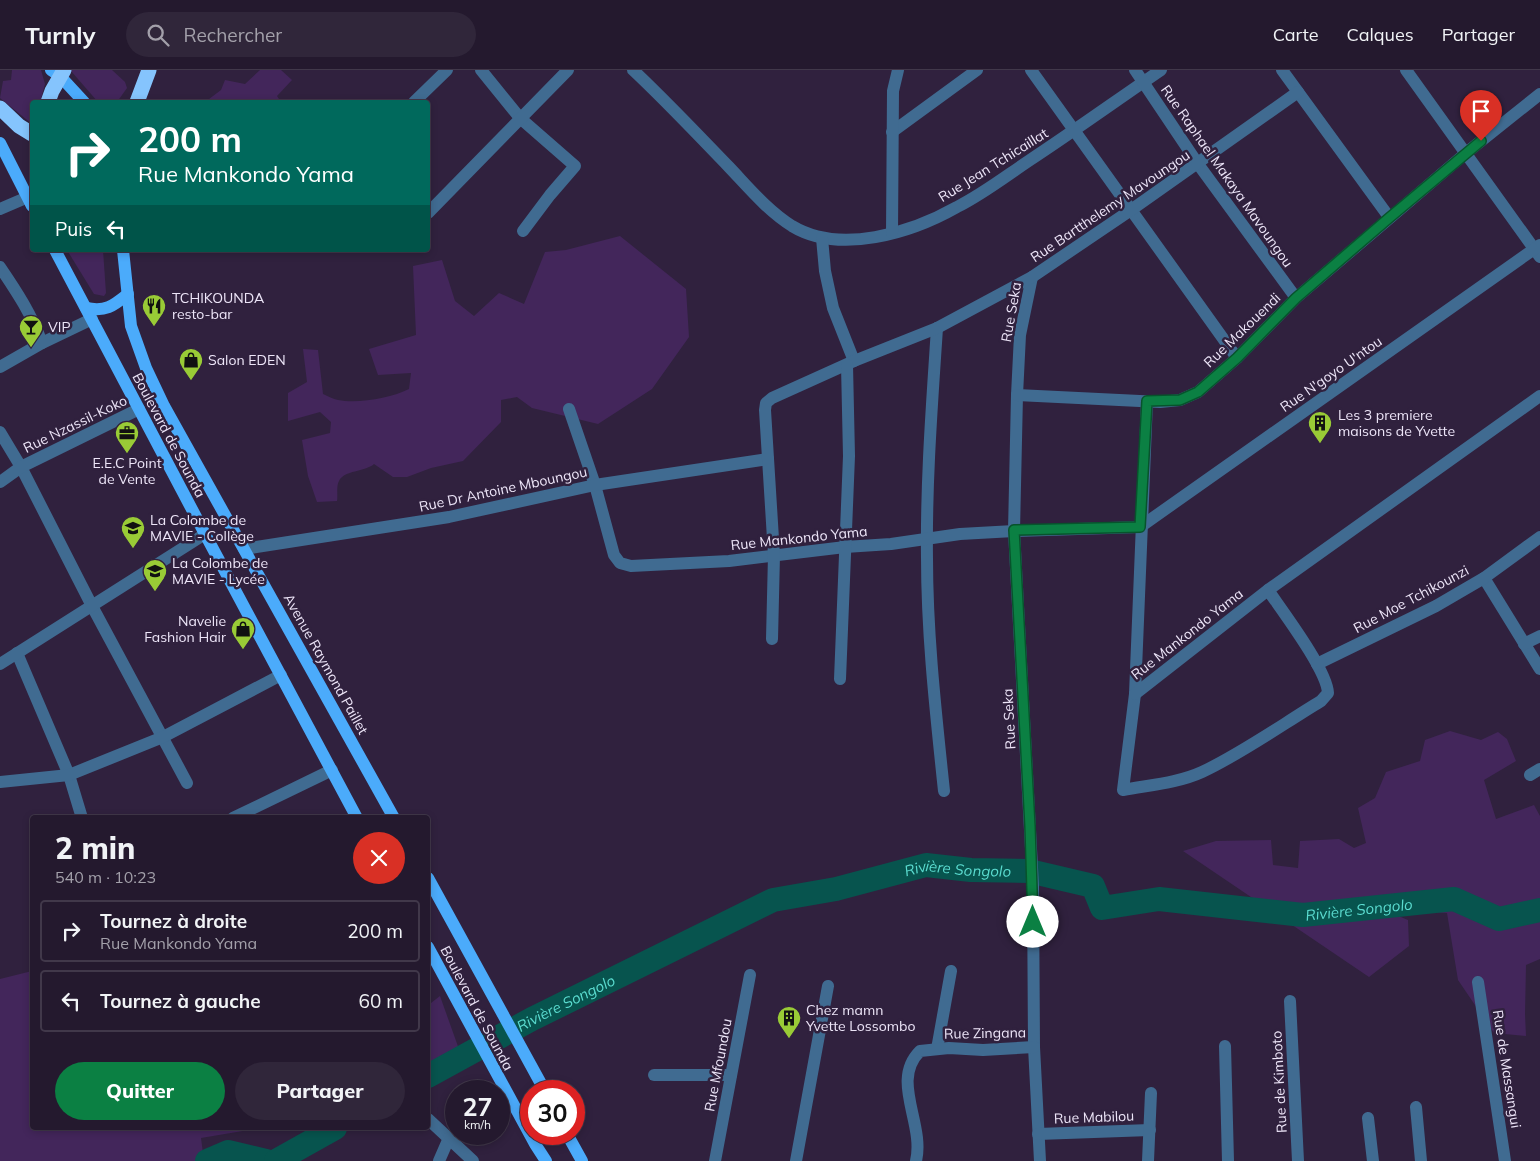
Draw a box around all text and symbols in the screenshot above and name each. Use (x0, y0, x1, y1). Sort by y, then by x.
search box (126, 12, 476, 57)
text: Turnly (25, 20, 96, 50)
icon: search (144, 21, 172, 49)
text: Rechercher (184, 23, 282, 47)
text: Carte (1273, 23, 1319, 46)
text: Calques (1347, 23, 1414, 46)
text: Partager (1442, 23, 1515, 46)
street label: Rue Raphael Makaya Mavoungou (1157, 81, 1297, 271)
pin (1460, 90, 1502, 141)
icon: arrive (1467, 97, 1495, 125)
text: 200 m (138, 117, 242, 161)
icon: right (55, 120, 120, 185)
street label: Rue Jean Tchicaillat (935, 124, 1051, 206)
street label: Rue Bartthelemy Mavoungou (1027, 146, 1193, 266)
text: Rue Mankondo Yama (138, 160, 354, 188)
icon: left (102, 215, 130, 243)
text: Puis (55, 217, 92, 241)
street label: Rue Seka (997, 280, 1025, 344)
place label: TCHIKOUNDA resto-bar (172, 289, 265, 323)
street label: Rue Makouendi (1200, 289, 1284, 371)
restaurant icon: TCHIKOUNDA resto-bar (141, 293, 167, 327)
bar icon: VIP (18, 314, 44, 348)
place label: VIP (48, 318, 71, 336)
street label: Rue N'goyo U'ntou (1277, 332, 1385, 416)
shop icon: Salon EDEN (178, 347, 204, 381)
place label: Salon EDEN (208, 351, 286, 369)
street label: Boulevard de Sounda (129, 370, 209, 500)
street label: Rue Nzassil-Koko (20, 391, 130, 457)
place label: Les 3 premiere maisons de Yvette (1338, 406, 1455, 440)
building icon: Les 3 premiere maisons de Yvette (1307, 410, 1333, 444)
office icon: E.E.C Point de Vente (114, 420, 140, 454)
place label: E.E.C Point de Vente (92, 454, 162, 488)
street label: Rue Dr Antoine Mboungou (417, 462, 589, 516)
place label: La Colombe de MAVIE - Collège (150, 511, 254, 545)
school or university icon: La Colombe de MAVIE - Collège (120, 515, 146, 549)
street label: Rue Mankondo Yama (730, 522, 868, 554)
place label: La Colombe de MAVIE - Lycée (172, 554, 268, 588)
school or university icon: La Colombe de MAVIE - Lycée (142, 558, 168, 592)
street label: Rue Moe Tchikounzi (1350, 561, 1472, 637)
street label: Rue Mankondo Yama (1127, 585, 1247, 683)
street label: Avenue Raymond Paillet (280, 591, 372, 738)
place label: Navelie Fashion Hair (144, 612, 227, 646)
shop icon: Navelie Fashion Hair (230, 616, 256, 650)
street label: Rue Seka (998, 688, 1020, 750)
text: 2 min (55, 829, 135, 867)
button: close (353, 832, 405, 884)
water label: Rivière Songolo (902, 856, 1012, 880)
text: 540 m · 10:23 (55, 867, 156, 887)
water label: Rivière Songolo (1304, 894, 1414, 924)
position arrow (1006, 895, 1058, 947)
text: Tournez à droite (100, 909, 247, 933)
icon: right (57, 917, 85, 945)
text: 200 m (347, 919, 403, 943)
text: Rue Mankondo Yama (100, 933, 257, 953)
street label: Boulevard de Sounda (437, 943, 517, 1073)
water label: Rivière Songolo (513, 970, 618, 1035)
icon: left (57, 987, 85, 1015)
text: Tournez à gauche (100, 989, 261, 1013)
text: 60 m (359, 989, 403, 1013)
place label: Chez mamn Yvette Lossombo (805, 1001, 915, 1035)
building icon: Chez mamn Yvette Lossombo (776, 1005, 802, 1039)
street label: Rue de Massangui (1489, 1009, 1525, 1129)
street label: Rue Mfoundou (700, 1017, 736, 1113)
street label: Rue Zingana (944, 1023, 1026, 1043)
street label: Rue de Kimboto (1267, 1030, 1291, 1134)
button: Quitter (55, 1062, 225, 1120)
button: Partager (235, 1062, 405, 1120)
speed limit sign: 30 (520, 1080, 585, 1145)
text: 27 (462, 1091, 493, 1122)
street label: Rue Mabilou (1053, 1107, 1135, 1127)
text: km/h (464, 1117, 491, 1132)

